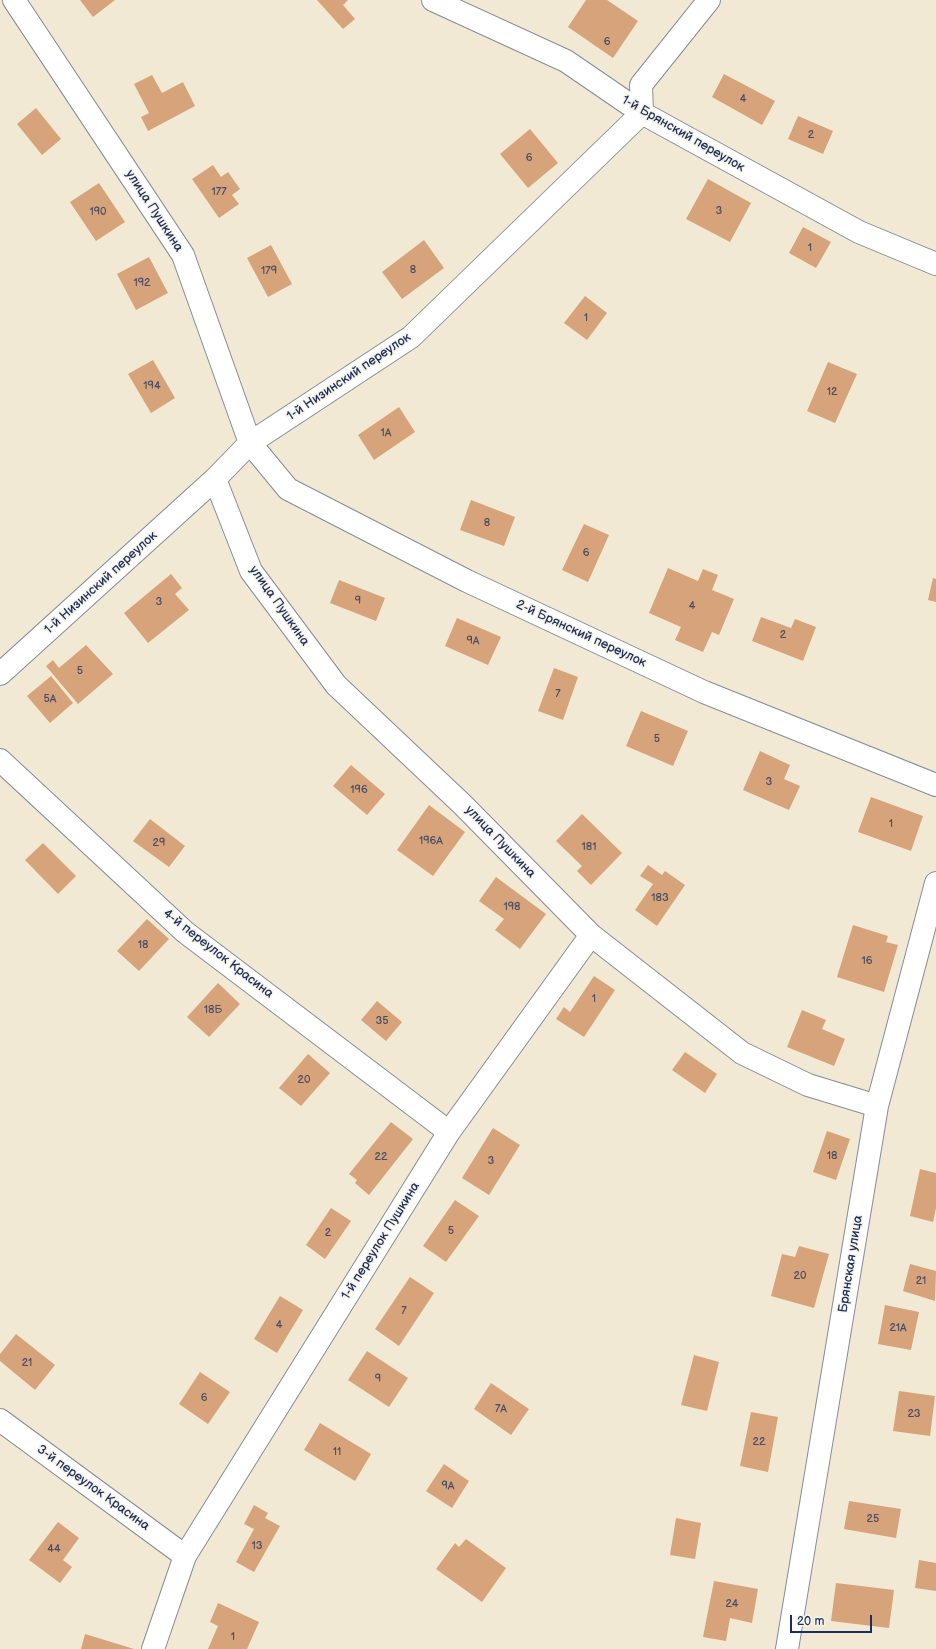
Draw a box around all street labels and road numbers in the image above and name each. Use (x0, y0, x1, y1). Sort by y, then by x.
street label: 1-й Брянский переулок (619, 92, 747, 176)
street label: улица Пушкина (122, 167, 186, 255)
street label: 1-й Низинский переулок (284, 330, 414, 424)
street label: 1-й Низинский переулок (41, 528, 161, 638)
street label: улица Пушкина (246, 563, 312, 649)
street label: 2-й Брянский переулок (513, 597, 649, 671)
street label: улица Пушкина (462, 803, 538, 881)
street label: 4-й переулок Красина (160, 906, 276, 1002)
street label: 1-й переулок Пушкина (338, 1179, 424, 1303)
street label: Брянская улица (836, 1214, 866, 1314)
street label: 3-й переулок Красина (34, 1442, 152, 1534)

